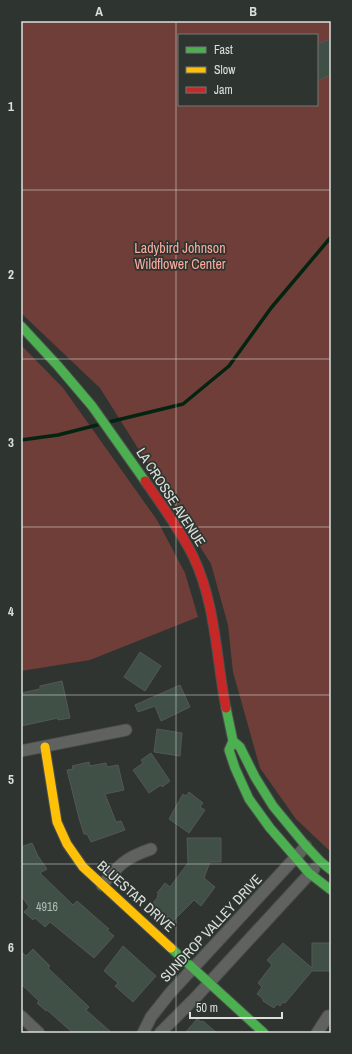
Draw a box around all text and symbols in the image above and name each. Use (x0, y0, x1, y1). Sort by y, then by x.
text: A (95, 3, 103, 20)
text: B (249, 3, 257, 20)
legend (178, 34, 318, 106)
text: Fast (214, 42, 233, 58)
text: Slow (214, 62, 236, 78)
text: Jam (214, 82, 233, 98)
text: 1 (8, 98, 14, 115)
park label: Ladybird Johnson Wildflower Center (134, 239, 226, 273)
text: 2 (8, 266, 14, 283)
text: 3 (8, 434, 14, 451)
street label: LA CROSSE AVENUE (132, 444, 210, 550)
text: 4 (8, 603, 14, 620)
text: 5 (8, 771, 14, 788)
street label: BLUESTAR DRIVE (94, 857, 178, 935)
street label: SUNDROP VALLEY DRIVE (156, 870, 266, 986)
house number: 4916 (36, 899, 58, 915)
text: 6 (8, 939, 14, 956)
scale bar (190, 994, 282, 1020)
text: 50 m (196, 1000, 218, 1016)

